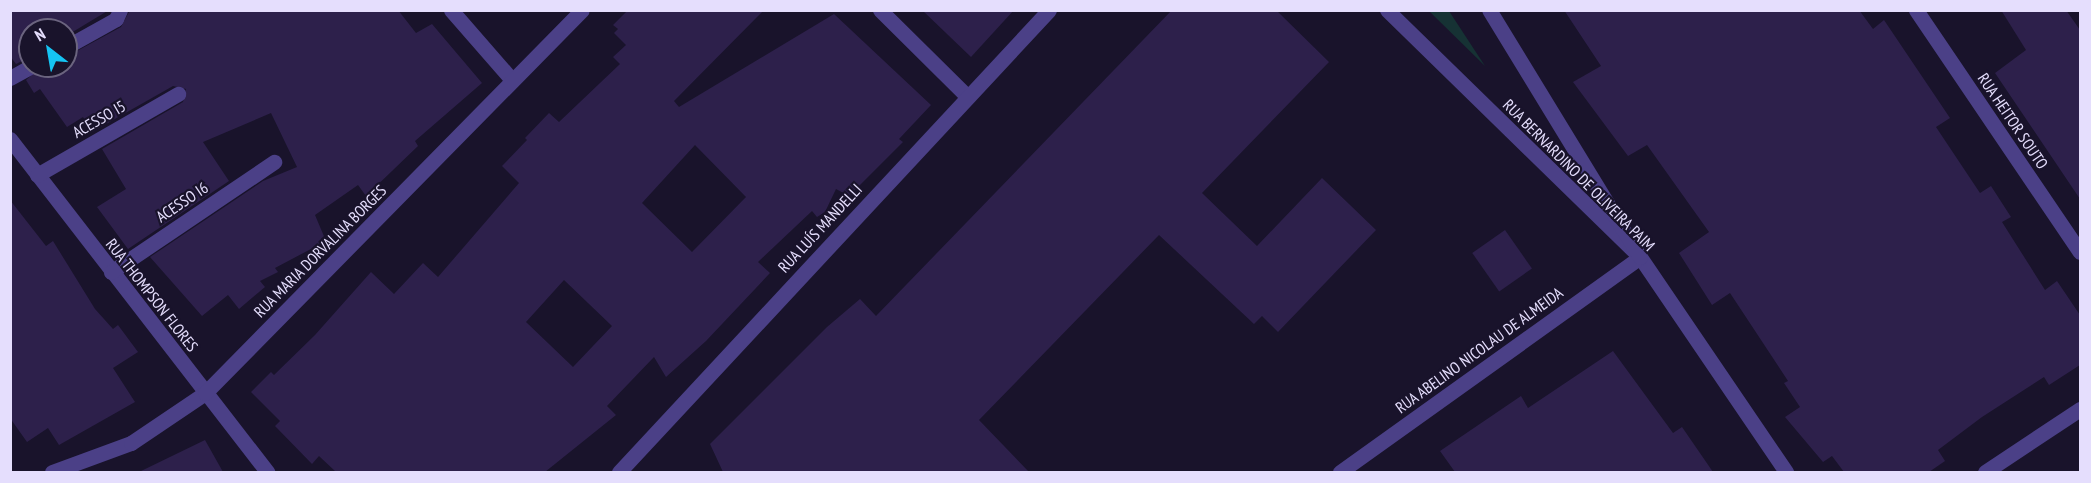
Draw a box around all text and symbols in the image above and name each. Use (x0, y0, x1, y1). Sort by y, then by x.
north arrow (18, 18, 78, 78)
text: N (31, 23, 49, 45)
street label: RUA HEITOR SOUTO (1974, 69, 2052, 173)
street label: RUA BERNARDINO DE OLIVEIRA PAIM (1499, 95, 1659, 255)
street label: ACESSO I5 (69, 96, 129, 142)
street label: ACESSO I6 (152, 178, 212, 226)
street label: RUA MARIA DORVALINA BORGES (249, 180, 391, 322)
street label: RUA LUÍS MANDELLI (774, 180, 866, 276)
street label: RUA THOMPSON FLORES (102, 234, 202, 356)
street label: RUA ABELINO NICOLAU DE ALMEIDA (1391, 282, 1567, 418)

